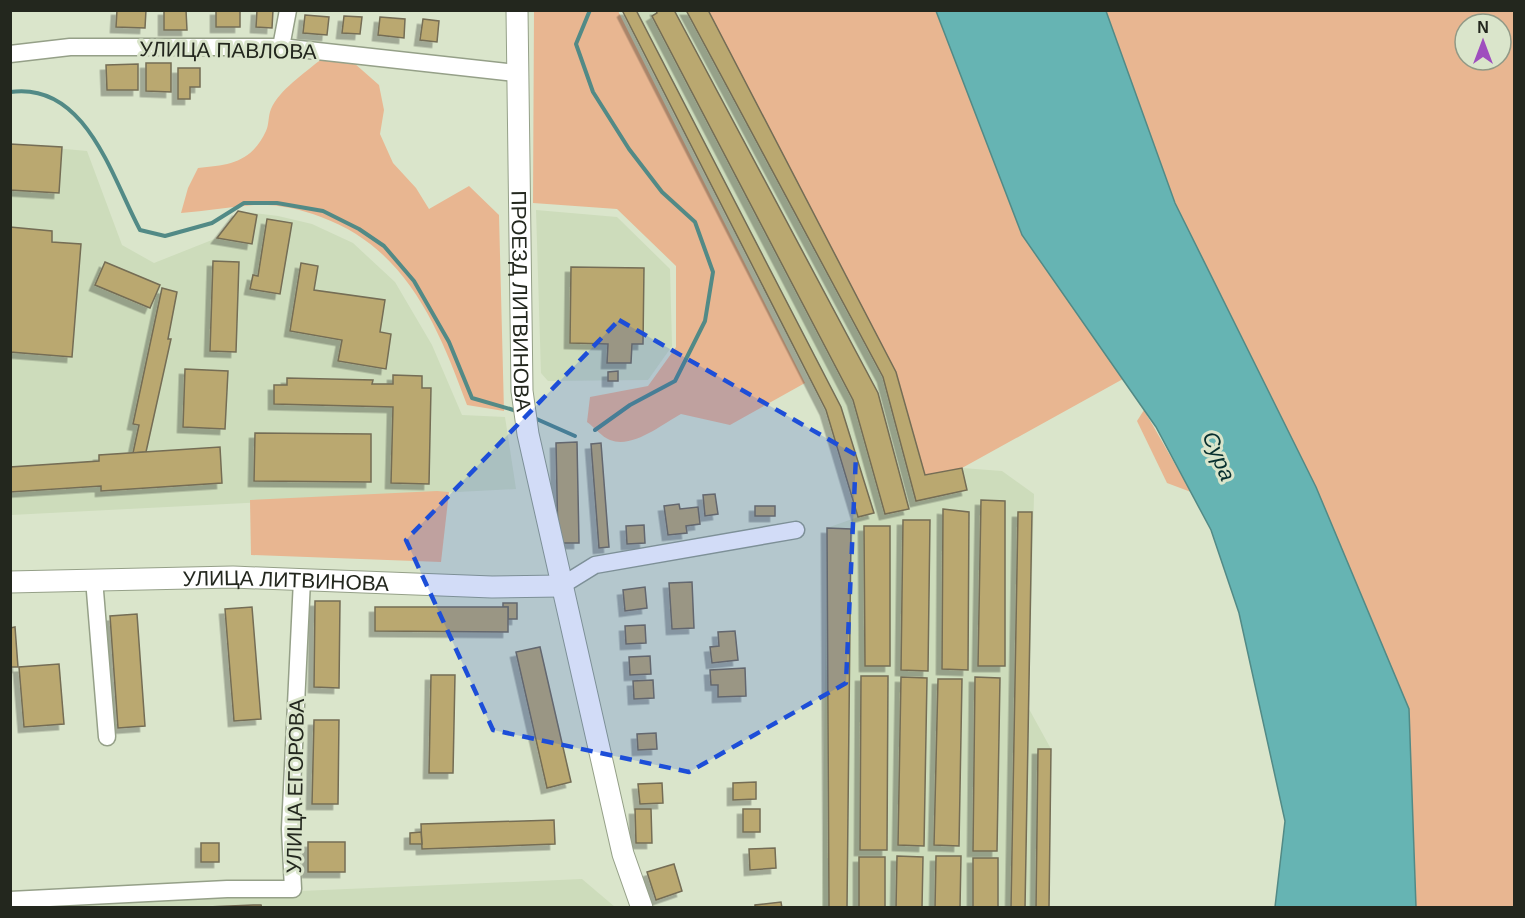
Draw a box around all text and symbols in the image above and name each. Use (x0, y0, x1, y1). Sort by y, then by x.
north arrow (1453, 12, 1513, 72)
text: N (1477, 19, 1489, 36)
street label: УЛИЦА ПАВЛОВА (139, 37, 317, 63)
street label: ПРОЕЗД ЛИТВИНОВА (508, 190, 536, 413)
water label: Сура (1198, 428, 1240, 484)
street label: УЛИЦА ЛИТВИНОВА (182, 565, 390, 595)
street label: УЛИЦА ЕГОРОВА (282, 699, 308, 873)

